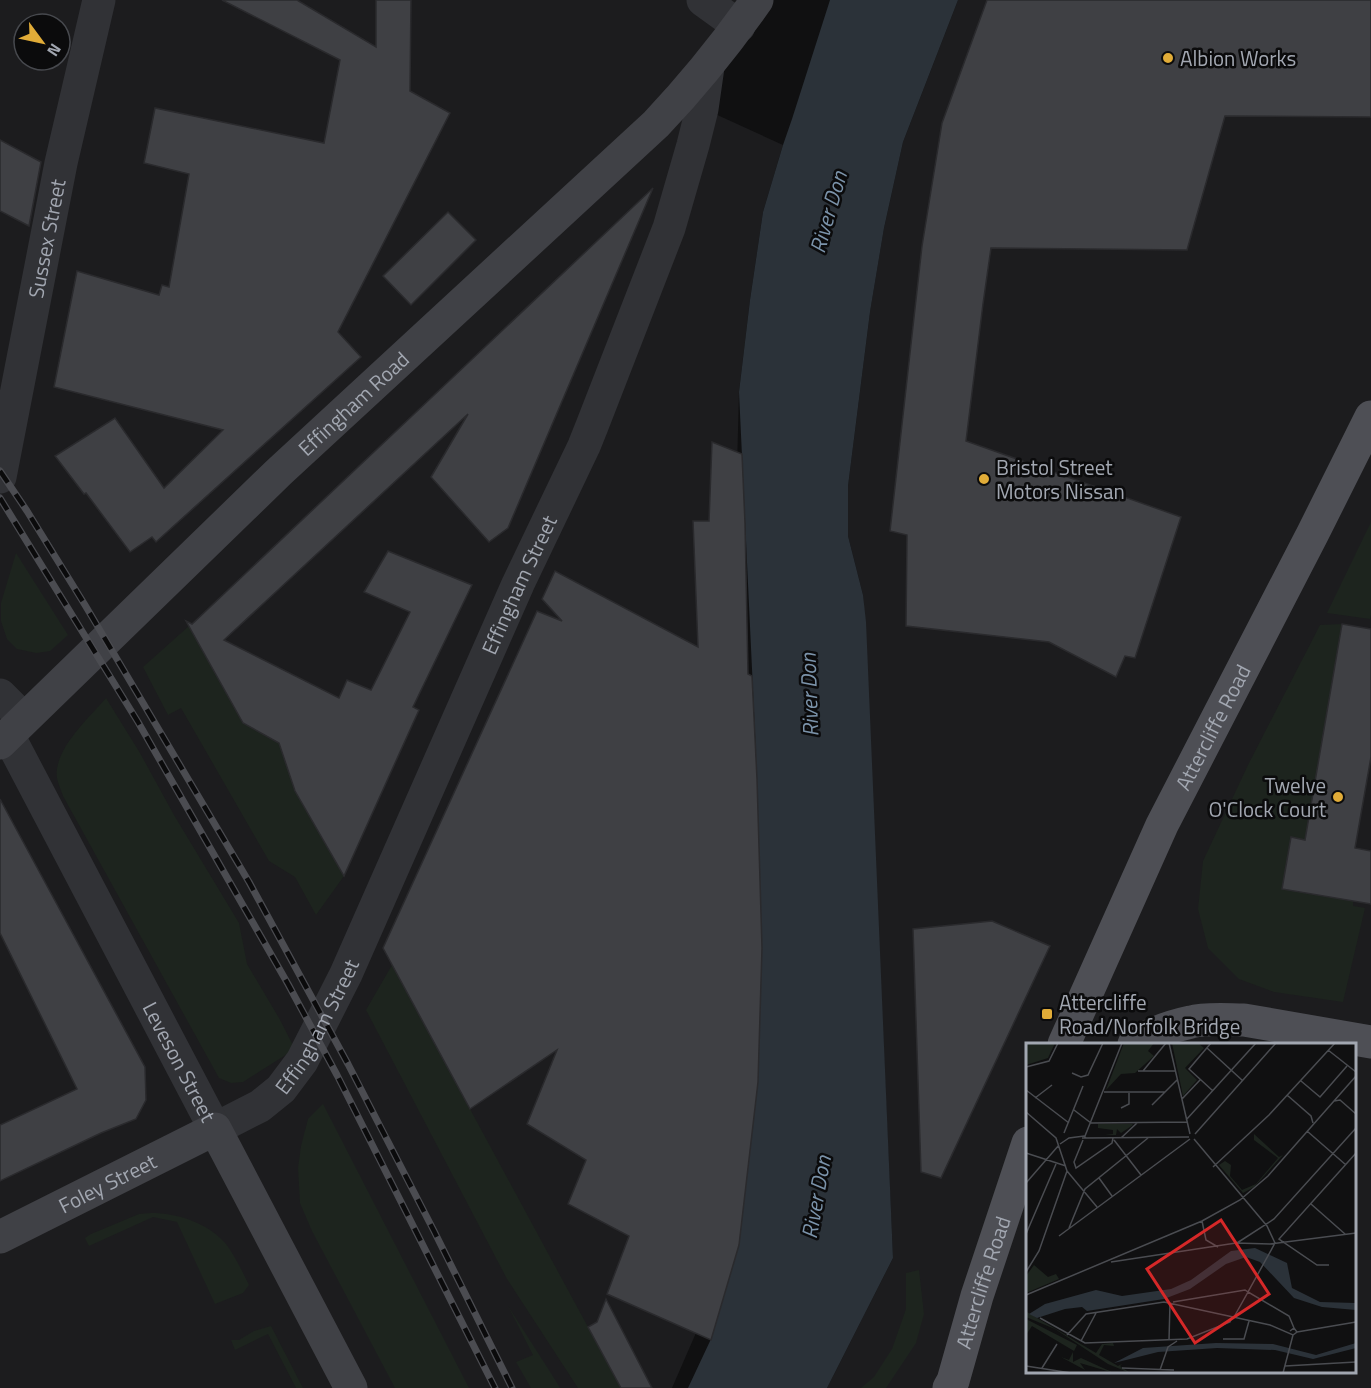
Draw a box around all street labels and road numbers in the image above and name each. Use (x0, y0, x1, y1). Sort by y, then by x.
street label: Sussex Street (19, 175, 74, 301)
street label: Effingham Road (290, 344, 416, 463)
street label: Effingham Street (473, 509, 565, 659)
street label: Attercliffe Road (1167, 659, 1258, 796)
street label: Effingham Street (267, 953, 367, 1101)
street label: Leveson Street (135, 996, 225, 1128)
street label: Foley Street (53, 1145, 162, 1221)
street label: Attercliffe Road (947, 1212, 1019, 1353)

